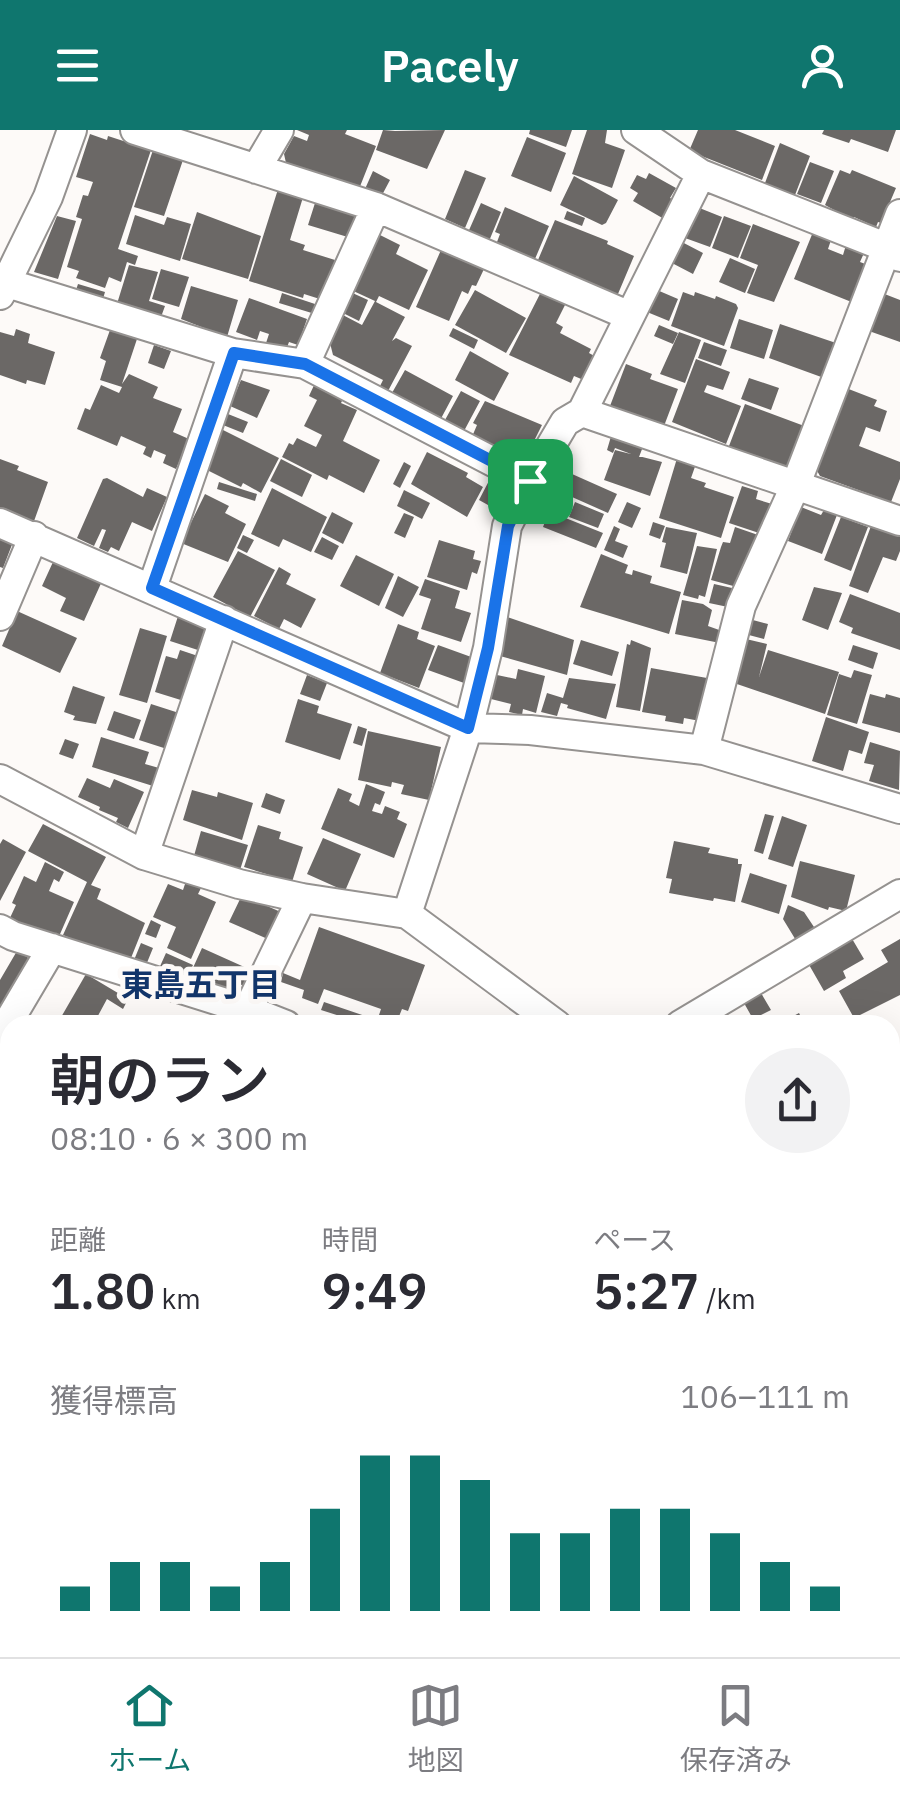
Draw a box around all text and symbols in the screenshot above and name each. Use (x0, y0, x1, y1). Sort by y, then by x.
text: Pacely (381, 36, 519, 94)
icon: menu (50, 38, 105, 93)
icon: person (795, 38, 850, 93)
pin (488, 439, 573, 524)
icon: arrive (503, 454, 558, 509)
district label: 東島五丁目 (121, 963, 281, 1005)
text: 朝のラン (50, 1044, 270, 1115)
button: share (745, 1048, 850, 1153)
text: 08:10 · 6 × 300 m (50, 1117, 308, 1159)
text: 距離 (50, 1221, 106, 1258)
text: 時間 (322, 1221, 378, 1258)
text: ペース (593, 1221, 676, 1258)
text: 1.80 (50, 1258, 155, 1323)
text: 9:49 (322, 1258, 428, 1323)
text: 5:27 (593, 1258, 699, 1323)
text: km (155, 1280, 201, 1317)
text: /km (699, 1280, 756, 1317)
text: 106–111 m (680, 1375, 850, 1417)
text: 獲得標高 (50, 1379, 178, 1421)
tab: ホーム (108, 1678, 191, 1778)
tab: 地図 (408, 1678, 464, 1778)
tab: 保存済み (680, 1678, 792, 1778)

